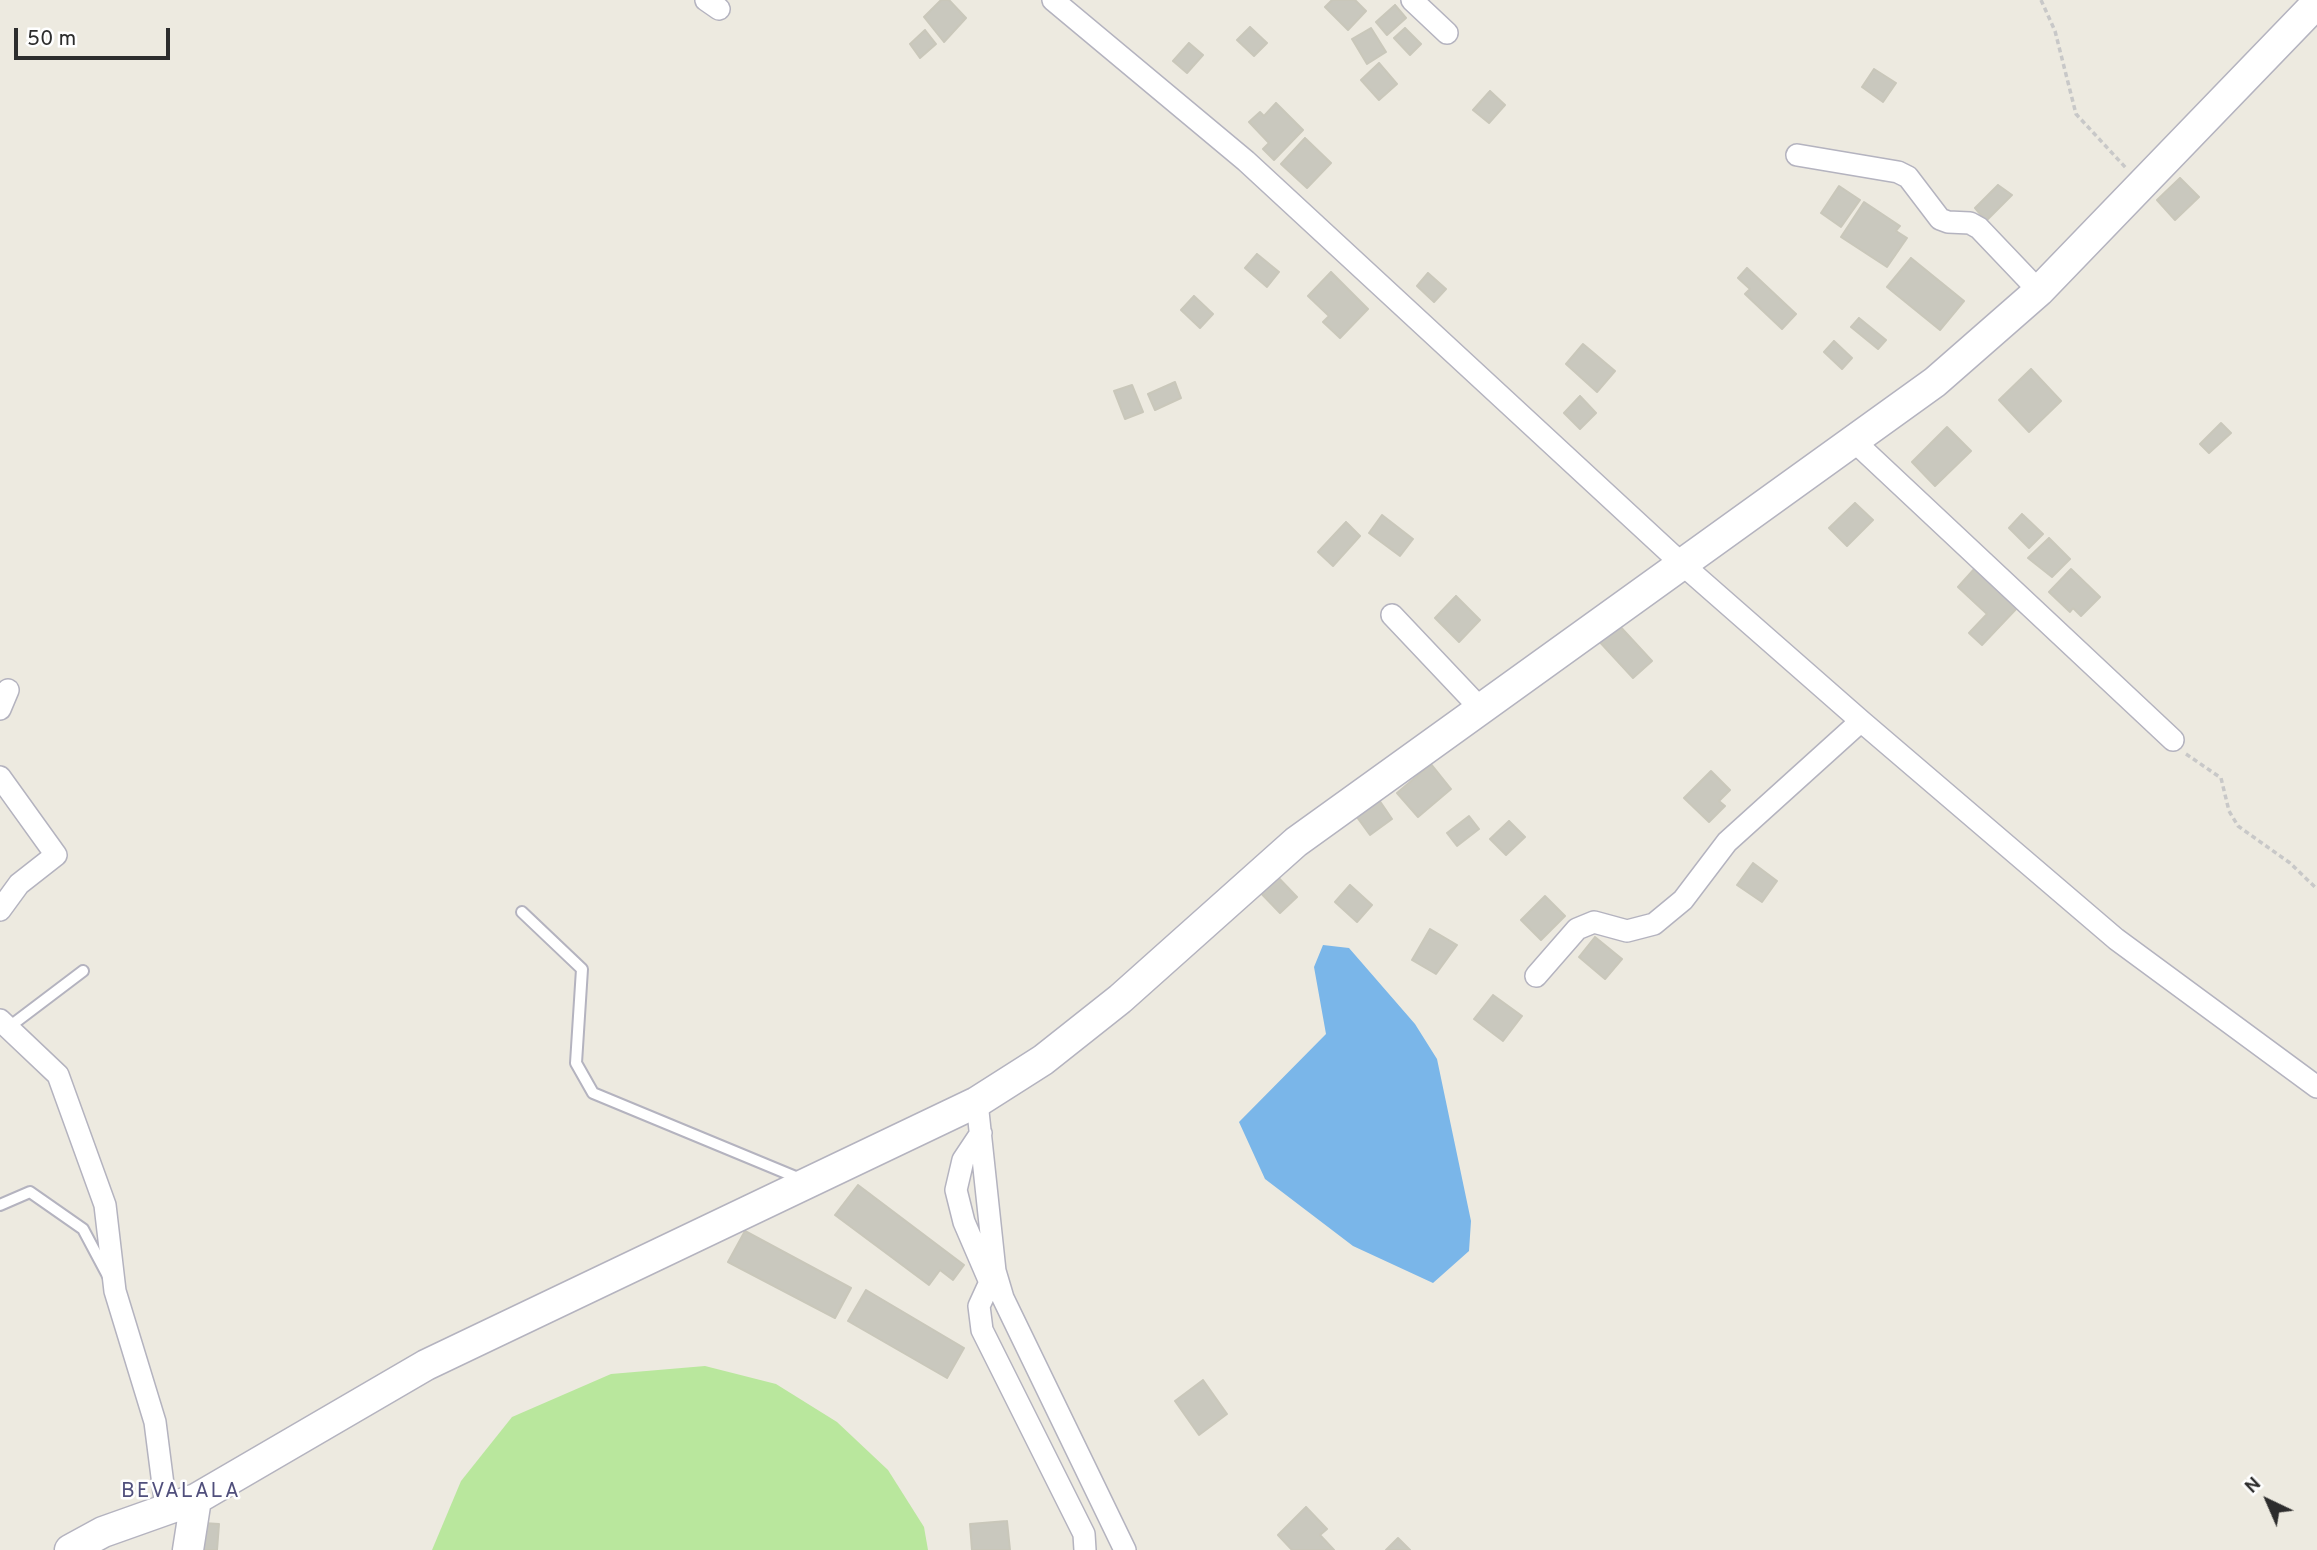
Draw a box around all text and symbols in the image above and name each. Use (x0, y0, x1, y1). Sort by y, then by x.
scale bar (18, 14, 173, 58)
text: 50 m (27, 26, 76, 53)
north arrow (2233, 1466, 2303, 1536)
text: N (2240, 1473, 2267, 1499)
district label: BEVALALA (122, 1480, 240, 1506)

